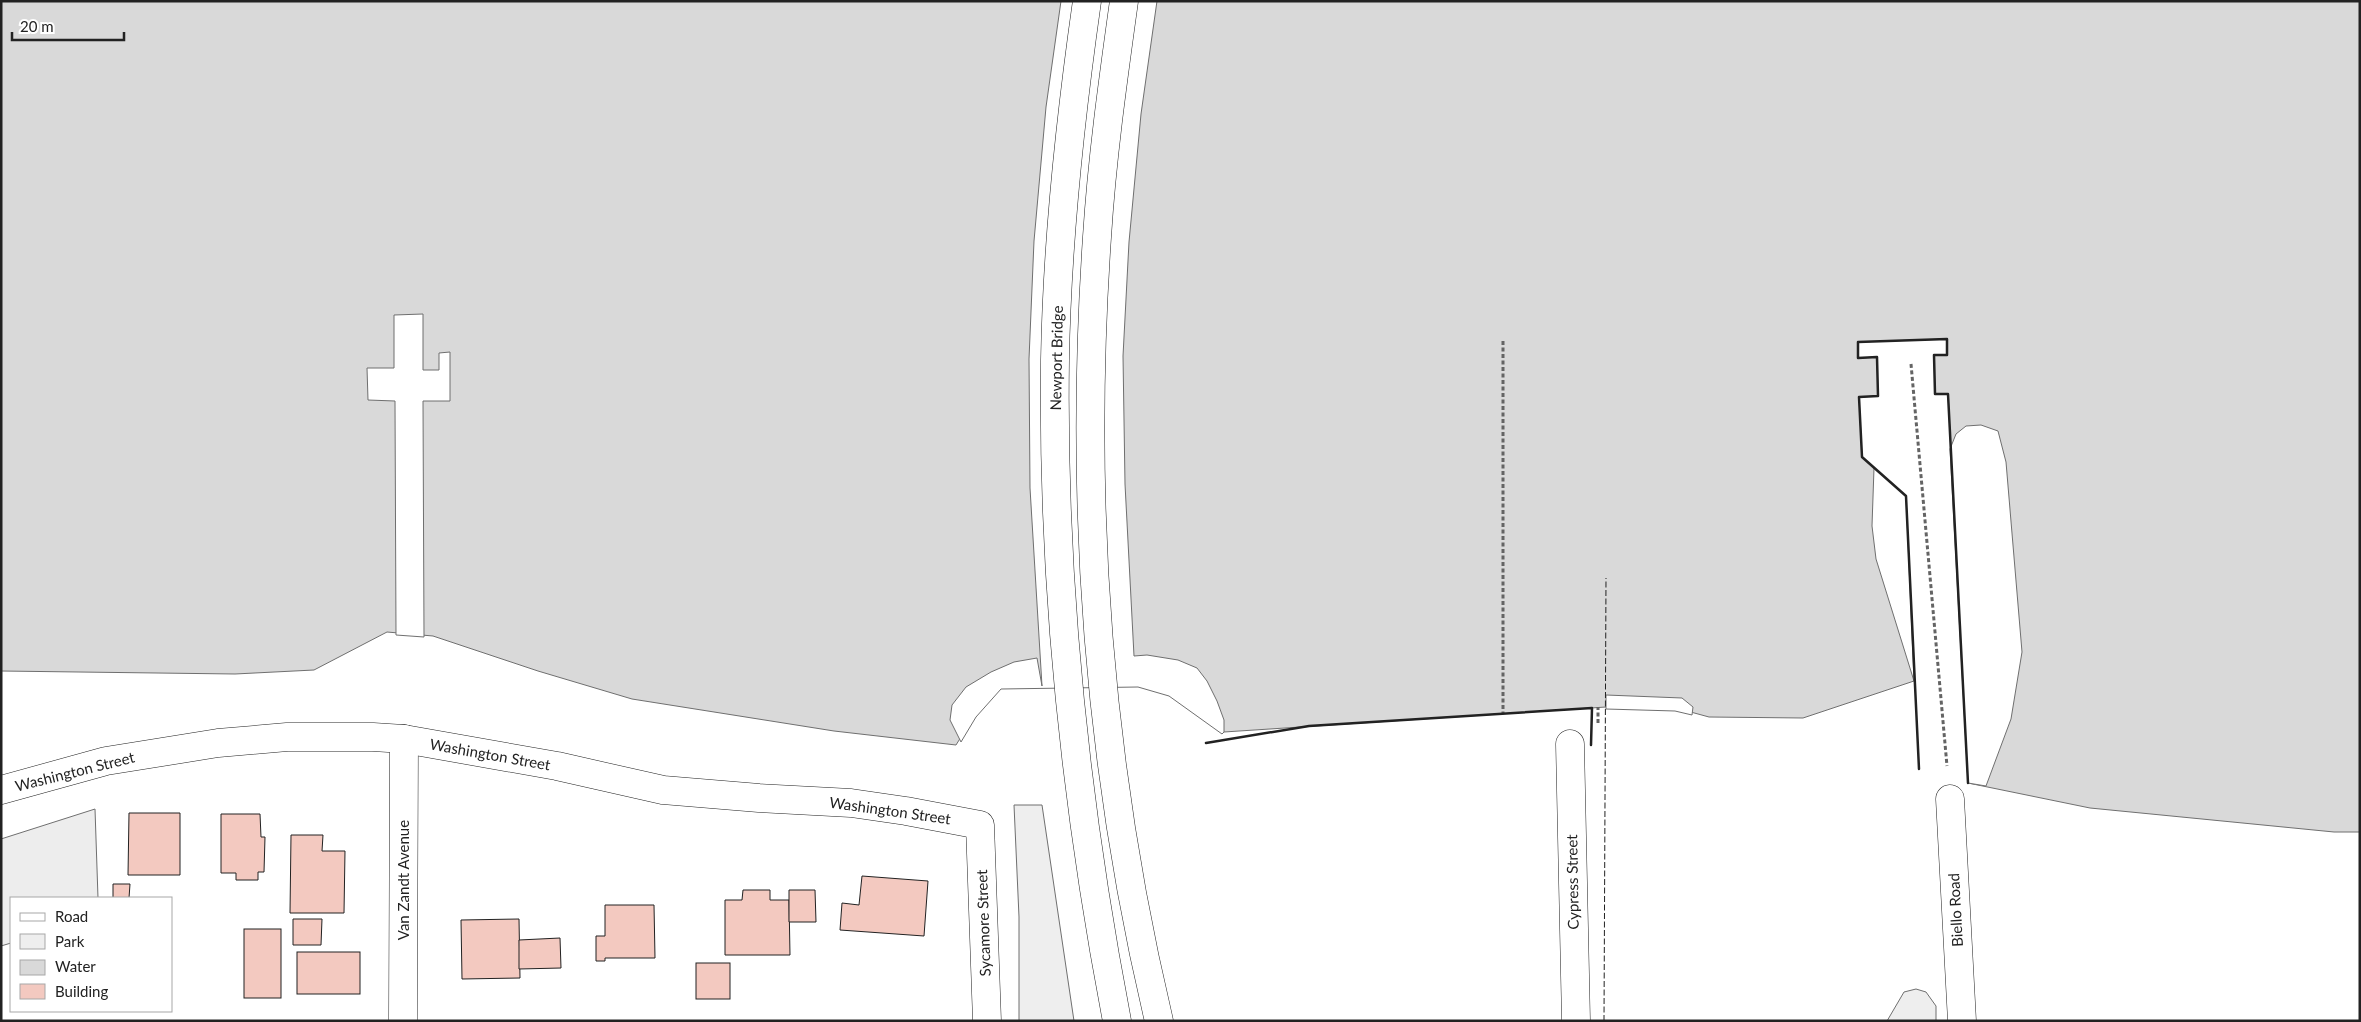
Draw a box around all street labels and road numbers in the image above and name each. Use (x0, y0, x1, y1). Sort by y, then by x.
street label: Newport Bridge (1046, 305, 1066, 411)
street label: Washington Street (428, 735, 553, 774)
street label: Washington Street (13, 747, 137, 795)
street label: Washington Street (828, 793, 953, 828)
street label: Van Zandt Avenue (394, 820, 412, 940)
street label: Cypress Street (1562, 834, 1582, 930)
street label: Sycamore Street (972, 869, 994, 977)
street label: Biello Road (1944, 873, 1966, 947)

